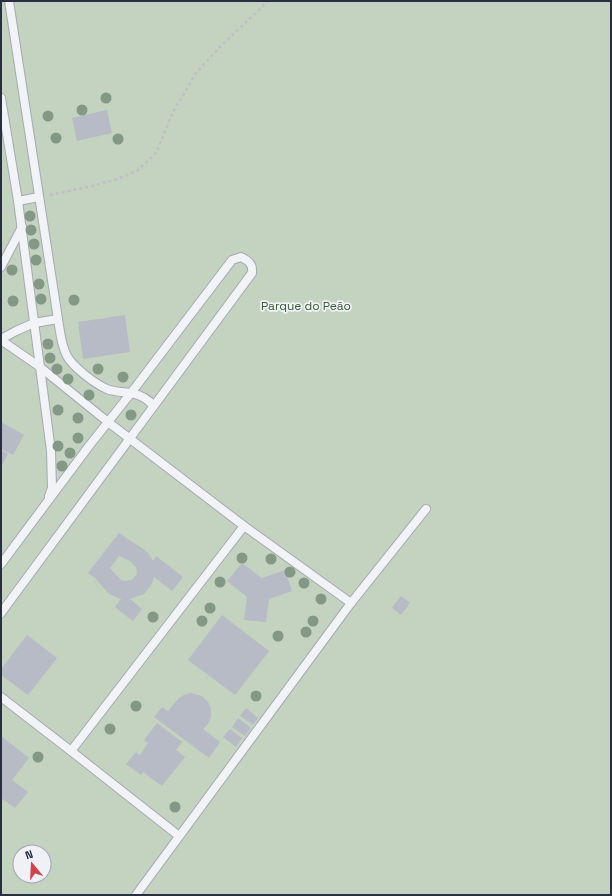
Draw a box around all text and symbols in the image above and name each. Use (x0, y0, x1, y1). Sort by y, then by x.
park label: Parque do Peão (261, 298, 351, 314)
north arrow (12, 844, 52, 884)
text: N (23, 847, 35, 862)

